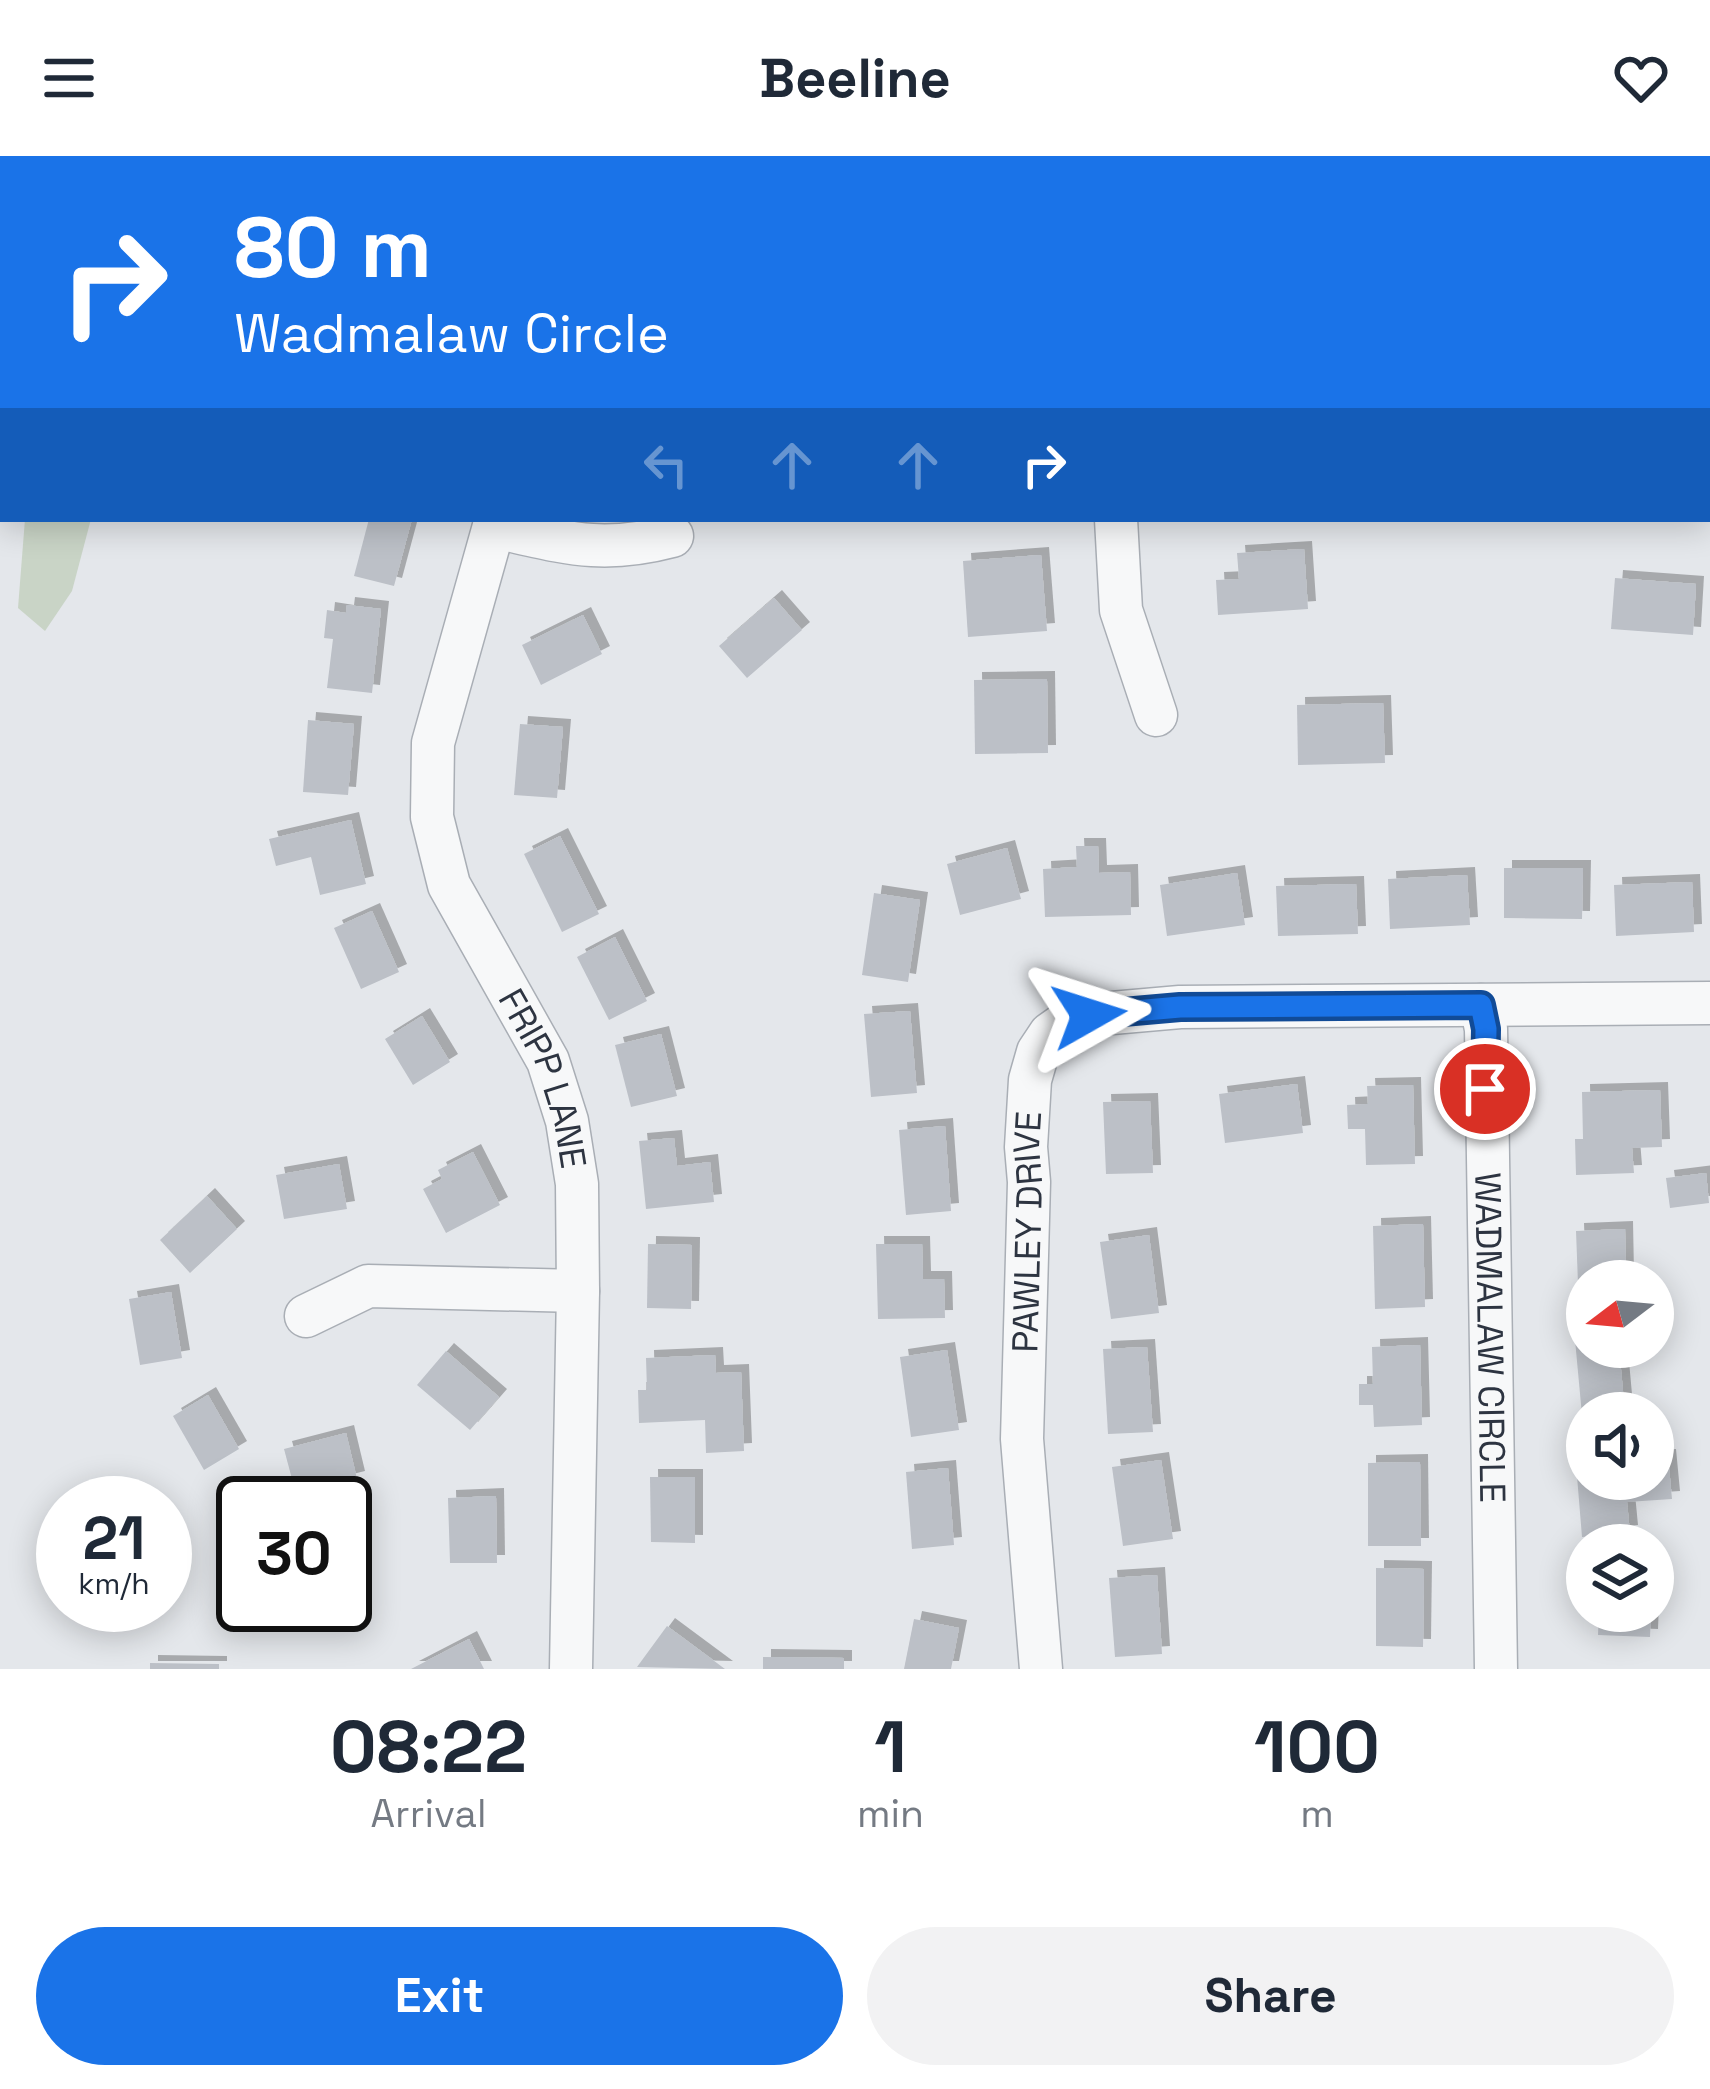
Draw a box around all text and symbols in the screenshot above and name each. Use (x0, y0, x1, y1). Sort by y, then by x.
text: Beeline (759, 44, 951, 113)
icon: menu (36, 45, 102, 111)
icon: heart (1608, 45, 1674, 111)
text: 80 m (234, 194, 432, 302)
icon: right (36, 204, 192, 360)
text: Wadmalaw Circle (234, 299, 669, 368)
icon: left (633, 432, 699, 498)
icon: ahead (759, 432, 825, 498)
icon: ahead (885, 432, 951, 498)
icon: right (1011, 432, 1077, 498)
position arrow (1026, 952, 1152, 1078)
street label: FRIPP LANE (488, 981, 596, 1172)
pin (1434, 1038, 1536, 1140)
icon: arrive (1452, 1056, 1518, 1122)
street label: PAWLEY DRIVE (1002, 1110, 1053, 1353)
street label: WADMALAW CIRCLE (1464, 1172, 1515, 1503)
north arrow (1566, 1260, 1674, 1368)
map controls (1566, 1260, 1674, 1632)
button: sound (1566, 1392, 1674, 1500)
speed limit sign: 30 (216, 1476, 372, 1632)
text: 21 (83, 1500, 145, 1577)
button: layers (1566, 1524, 1674, 1632)
text: km/h (78, 1564, 150, 1603)
text: 08:22 (330, 1701, 527, 1793)
text: 1 (874, 1701, 907, 1793)
text: 100 (1254, 1701, 1380, 1793)
text: Arrival (371, 1789, 486, 1838)
text: min (857, 1789, 924, 1838)
text: m (1300, 1789, 1334, 1838)
button: Exit (36, 1927, 843, 2065)
button: Share (867, 1927, 1674, 2065)

